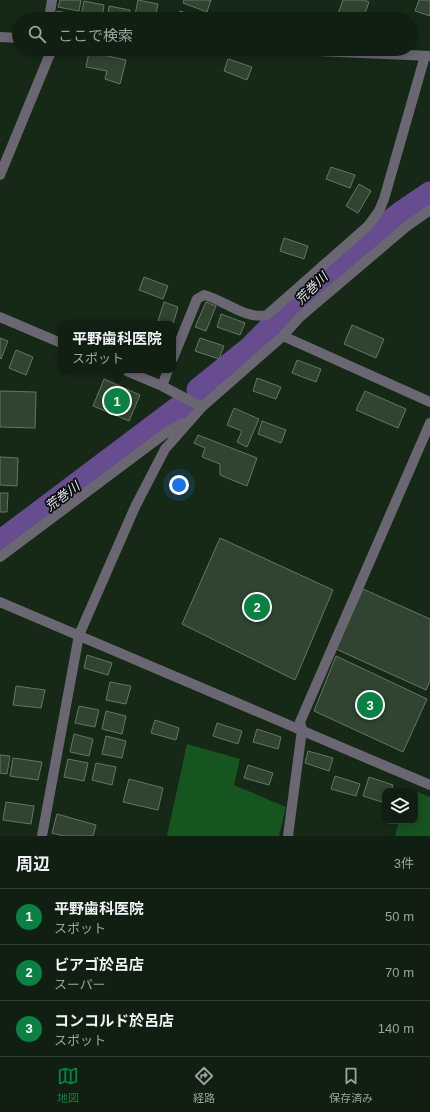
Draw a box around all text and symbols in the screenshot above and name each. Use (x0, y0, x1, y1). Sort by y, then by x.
search box (12, 12, 418, 56)
icon: search (26, 23, 48, 45)
text: ここで検索 (58, 27, 133, 44)
water label: 荒巻川 (292, 268, 332, 307)
popup (58, 321, 176, 373)
text: 平野歯科医院 (72, 330, 162, 347)
text: スポット (72, 351, 124, 366)
pin: 1 (104, 386, 130, 416)
your location (169, 475, 189, 495)
water label: 荒巻川 (42, 477, 84, 514)
pin: 2 (244, 592, 270, 622)
pin: 3 (357, 690, 383, 720)
map controls (382, 788, 418, 824)
button: layers (382, 788, 418, 824)
text: 周辺 (16, 855, 50, 874)
text: 3件 (394, 856, 414, 871)
text: 平野歯科医院 (54, 900, 144, 917)
text: 1 (25, 909, 33, 924)
text: 50 m (385, 909, 414, 924)
text: スポット (54, 921, 106, 936)
text: ビアゴ於呂店 (54, 956, 144, 973)
text: 2 (25, 965, 33, 980)
text: 70 m (385, 965, 414, 980)
text: スーパー (54, 977, 106, 992)
text: コンコルド於呂店 (54, 1012, 174, 1029)
text: 3 (25, 1021, 33, 1036)
text: 140 m (378, 1021, 414, 1036)
text: スポット (54, 1033, 106, 1048)
tab: 地図 (57, 1065, 79, 1105)
tab: 経路 (193, 1065, 215, 1105)
tab: 保存済み (329, 1065, 373, 1105)

